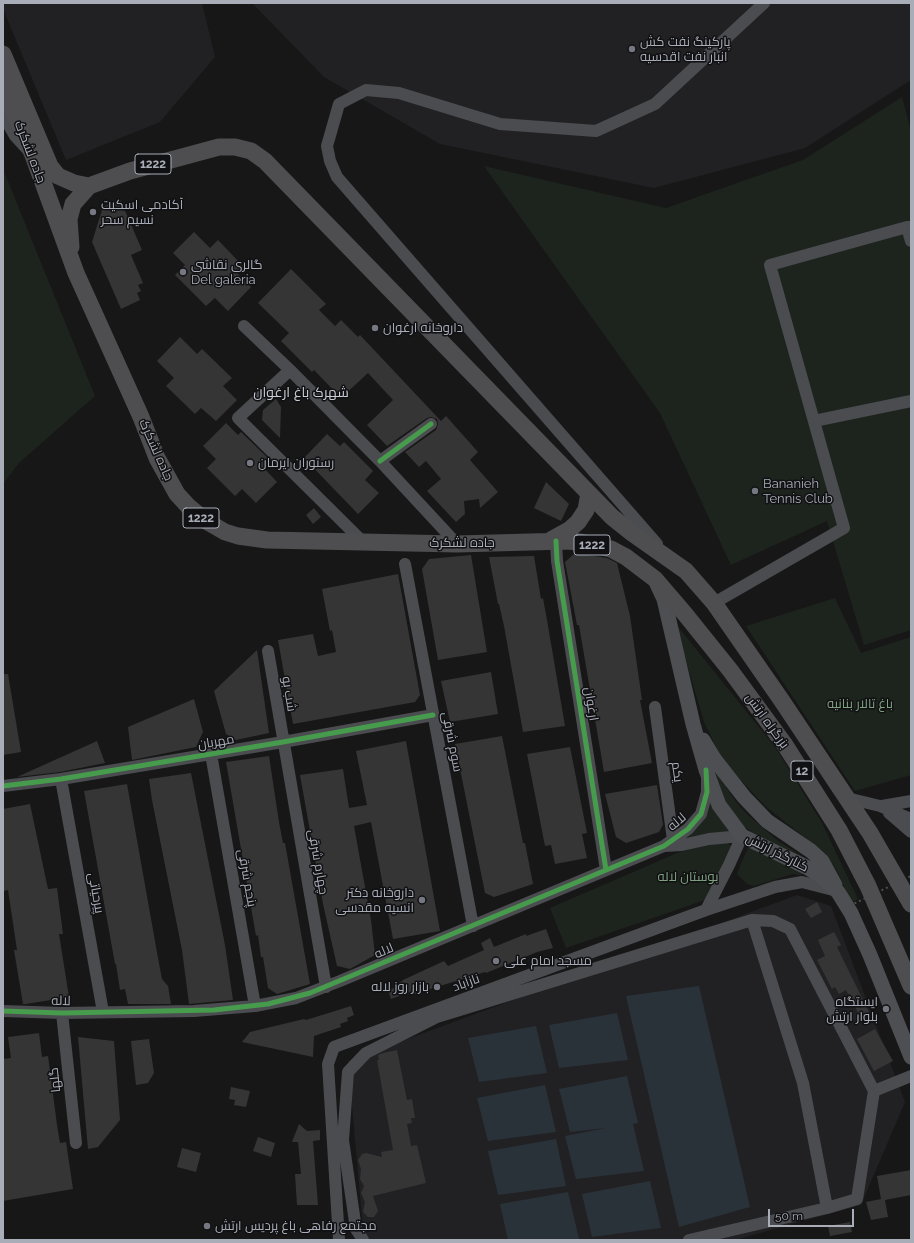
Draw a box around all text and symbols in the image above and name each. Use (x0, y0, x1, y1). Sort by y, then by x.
place label: پارکینگ نفت کش انبار نفت اقدسیه (640, 34, 730, 65)
marker: پارکینگ نفت کش انبار نفت اقدسیه (627, 44, 637, 54)
street label: جاده لشکرک (11, 119, 49, 185)
road number: 1222 (135, 154, 171, 174)
place label: آکادمی اسکیت نسیم سحر (101, 197, 183, 228)
marker: آکادمی اسکیت نسیم سحر (88, 207, 98, 217)
place label: گالرى نقاشى Del galeria (191, 257, 263, 288)
marker: گالرى نقاشى Del galeria (178, 267, 188, 277)
place label: داروخانه ارغوان (383, 320, 463, 336)
marker: داروخانه ارغوان (370, 323, 380, 333)
district label: شهرک باغ ارغوان (253, 385, 349, 401)
street label: جاده لشکرک (136, 417, 176, 483)
place label: رستوران ايرمان (258, 455, 334, 471)
marker: رستوران ايرمان (245, 458, 255, 468)
place label: Bananieh Tennis Club (763, 476, 833, 507)
marker: Bananieh Tennis Club (750, 486, 760, 496)
road number: 1222 (183, 508, 219, 528)
street label: جاده لشکرک (429, 535, 495, 551)
road number: 1222 (574, 535, 610, 555)
street label: شب بو (279, 675, 299, 713)
street label: ارغوان (581, 686, 601, 722)
street label: بزرگراه ارتش (742, 690, 792, 752)
park label: باغ تالار بنانیه (827, 696, 893, 712)
street label: سوم شرقی (439, 711, 465, 773)
street label: مهربان (197, 731, 235, 753)
street label: یکم (668, 761, 686, 783)
road number: 12 (791, 761, 813, 781)
street label: لاله (665, 810, 689, 834)
street label: چهارم شرقی (305, 828, 331, 896)
street label: کنارگذر ارتش (743, 831, 811, 875)
street label: پنجم شرقی (234, 848, 260, 908)
park label: بوستان لاله (658, 869, 718, 885)
street label: پیرحیاتی (85, 871, 107, 915)
place label: داروخانه دکتر انسیه مقدسی (335, 885, 414, 916)
marker: داروخانه دکتر انسیه مقدسی (417, 895, 427, 905)
street label: لاله (372, 940, 396, 962)
place label: مسجد امام علی (504, 953, 592, 969)
marker: مسجد امام علی (491, 956, 501, 966)
street label: نازآباد (450, 971, 482, 995)
place label: بازار روز لاله (371, 979, 429, 995)
marker: بازار روز لاله (432, 982, 442, 992)
street label: لاله (51, 993, 71, 1009)
place label: ایستگاه بلوار ارتش (826, 994, 878, 1025)
marker: ایستگاه بلوار ارتش (881, 1004, 891, 1014)
street label: گلها (46, 1067, 64, 1093)
scale bar (770, 1201, 856, 1227)
text: 50 m (775, 1209, 803, 1223)
place label: مجتمع رفاهی باغ پردیس ارتش (215, 1218, 377, 1234)
marker: مجتمع رفاهی باغ پردیس ارتش (202, 1221, 212, 1231)

